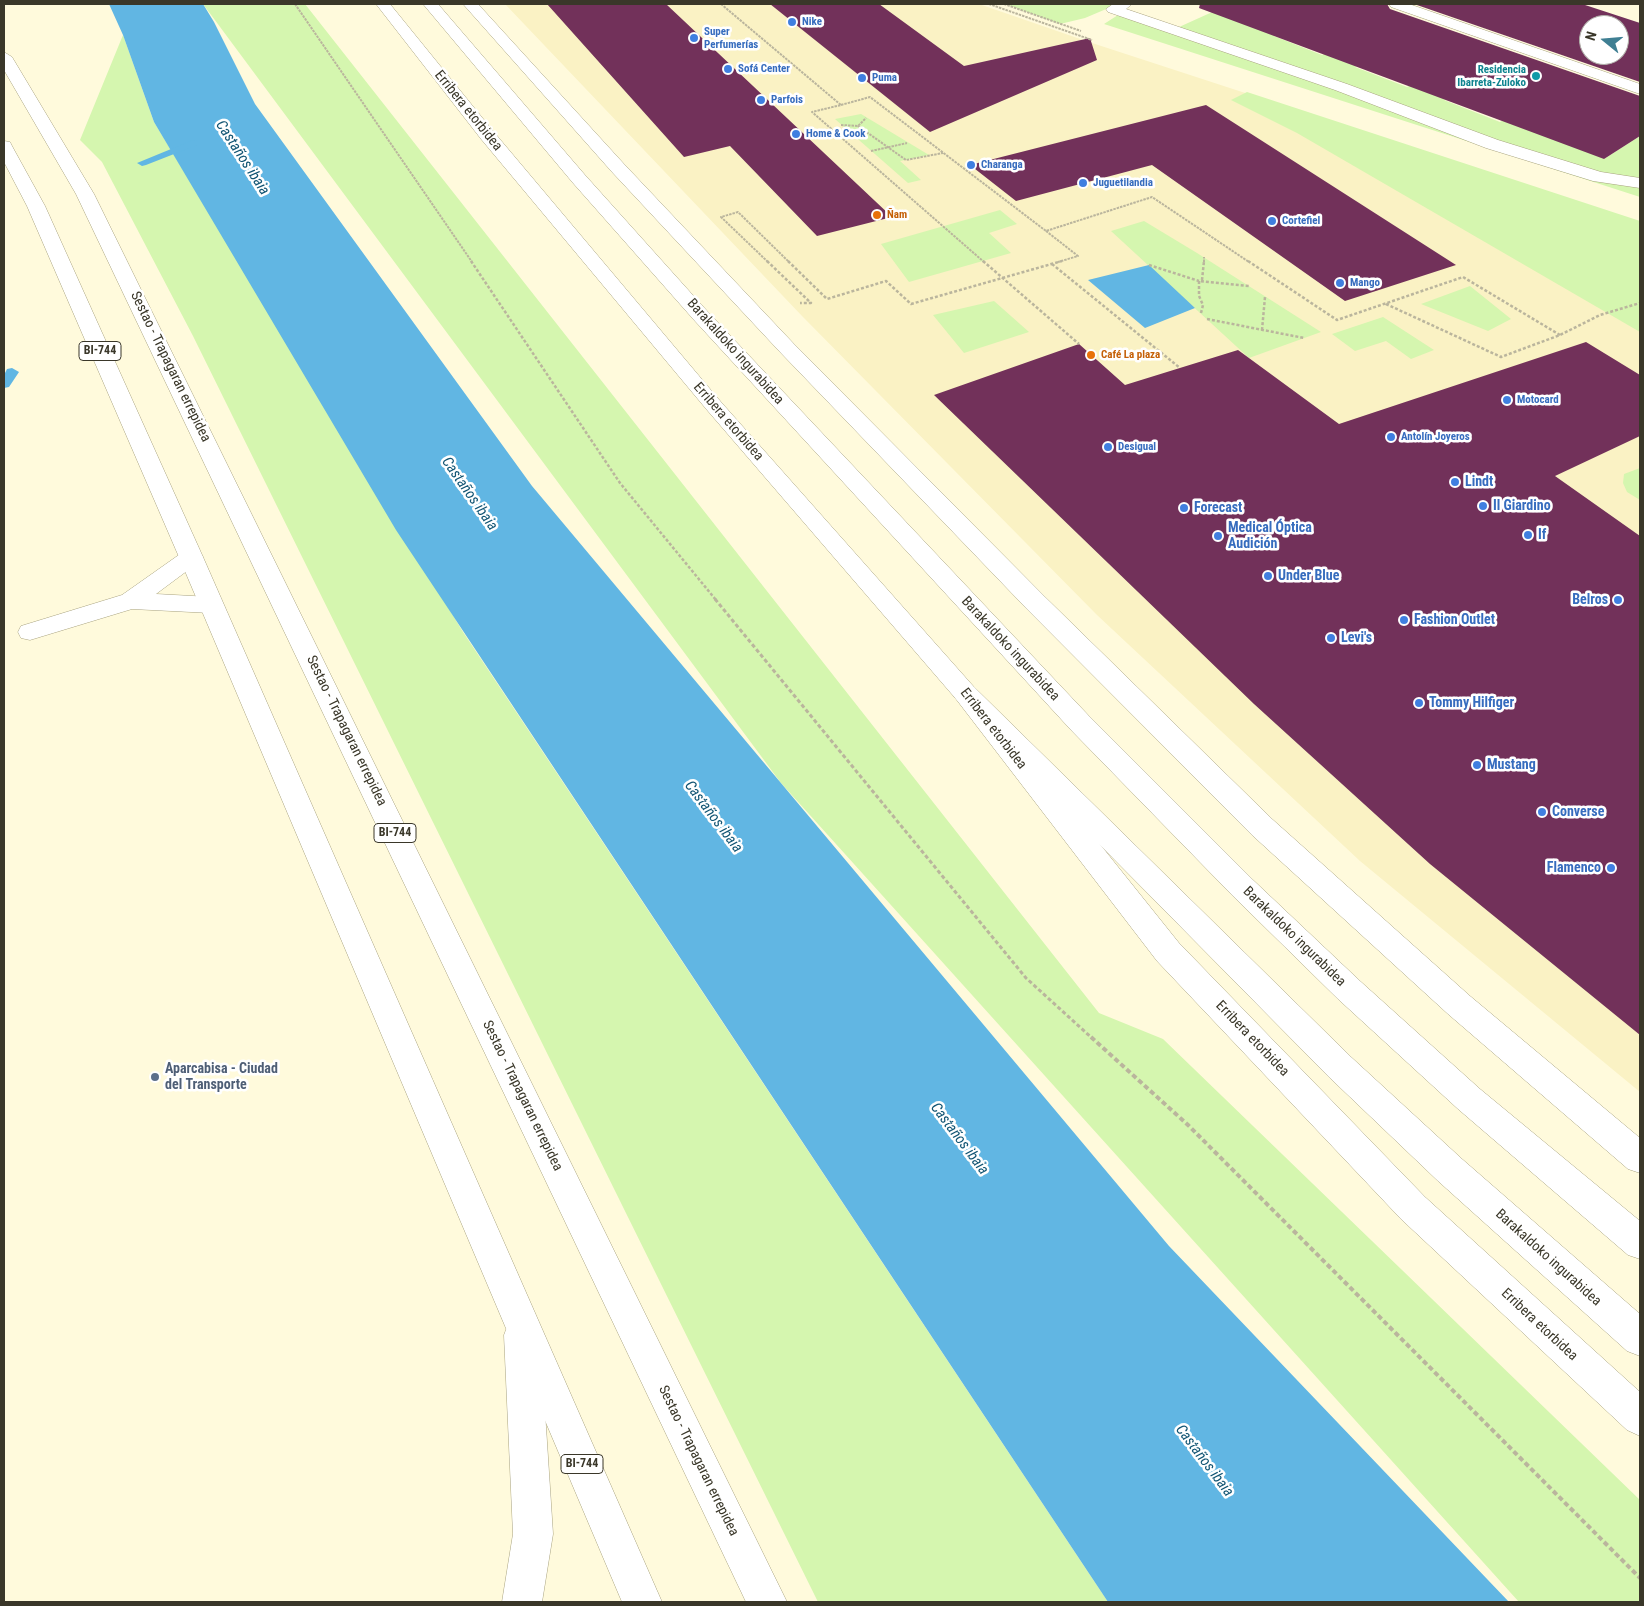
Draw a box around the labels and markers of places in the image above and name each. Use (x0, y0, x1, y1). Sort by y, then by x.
place label: Nike (802, 15, 822, 29)
marker: Nike (786, 16, 798, 28)
place label: Super Perfumerías (704, 25, 758, 51)
marker: Super Perfumerías (688, 32, 700, 44)
place label: Sofá Center (738, 62, 790, 76)
marker: Sofá Center (722, 63, 734, 75)
place label: Residencia Ibarreta-Zuloko (1457, 63, 1526, 89)
marker: Residencia Ibarreta-Zuloko (1530, 70, 1542, 82)
place label: Puma (872, 71, 897, 85)
marker: Puma (856, 72, 868, 84)
place label: Parfois (771, 93, 803, 107)
marker: Parfois (755, 94, 767, 106)
place label: Home & Cook (806, 127, 866, 141)
marker: Home & Cook (790, 128, 802, 140)
place label: Charanga (981, 158, 1023, 172)
marker: Charanga (965, 159, 977, 171)
place label: Juguetilandia (1093, 176, 1153, 190)
marker: Juguetilandia (1077, 177, 1089, 189)
place label: Ñam (887, 208, 907, 222)
marker: Ñam (871, 209, 883, 221)
place label: Cortefiel (1282, 214, 1320, 228)
marker: Cortefiel (1266, 215, 1278, 227)
place label: Mango (1350, 276, 1380, 290)
marker: Mango (1334, 277, 1346, 289)
place label: Café La plaza (1101, 348, 1160, 362)
marker: Café La plaza (1085, 349, 1097, 361)
place label: Motocard (1517, 393, 1559, 407)
marker: Motocard (1501, 394, 1513, 406)
place label: Antolín Joyeros (1401, 430, 1470, 444)
marker: Antolín Joyeros (1385, 431, 1397, 443)
place label: Desigual (1118, 440, 1156, 454)
marker: Desigual (1102, 441, 1114, 453)
place label: Lindt (1465, 474, 1493, 490)
marker: Lindt (1449, 476, 1461, 488)
place label: Il Giardino (1493, 498, 1551, 514)
place label: Forecast (1194, 500, 1242, 516)
marker: Il Giardino (1477, 500, 1489, 512)
marker: Forecast (1178, 502, 1190, 514)
place label: Medical Óptica Audición (1228, 520, 1312, 552)
place label: If (1538, 527, 1546, 543)
marker: If (1522, 529, 1534, 541)
marker: Medical Óptica Audición (1212, 530, 1224, 542)
place label: Under Blue (1278, 568, 1339, 584)
marker: Under Blue (1262, 570, 1274, 582)
place label: Belros (1572, 592, 1608, 608)
marker: Belros (1612, 594, 1624, 606)
place label: Fashion Outlet (1414, 612, 1495, 628)
marker: Fashion Outlet (1398, 614, 1410, 626)
place label: Levi's (1341, 630, 1372, 646)
marker: Levi's (1325, 632, 1337, 644)
place label: Tommy Hilfiger (1429, 695, 1514, 711)
marker: Tommy Hilfiger (1413, 697, 1425, 709)
place label: Mustang (1487, 757, 1536, 773)
marker: Mustang (1471, 759, 1483, 771)
place label: Converse (1552, 804, 1604, 820)
marker: Converse (1536, 806, 1548, 818)
place label: Flamenco (1547, 860, 1601, 876)
marker: Flamenco (1605, 862, 1617, 874)
place label: Aparcabisa - Ciudad del Transporte (165, 1061, 278, 1094)
marker: Aparcabisa - Ciudad del Transporte (149, 1071, 161, 1083)

